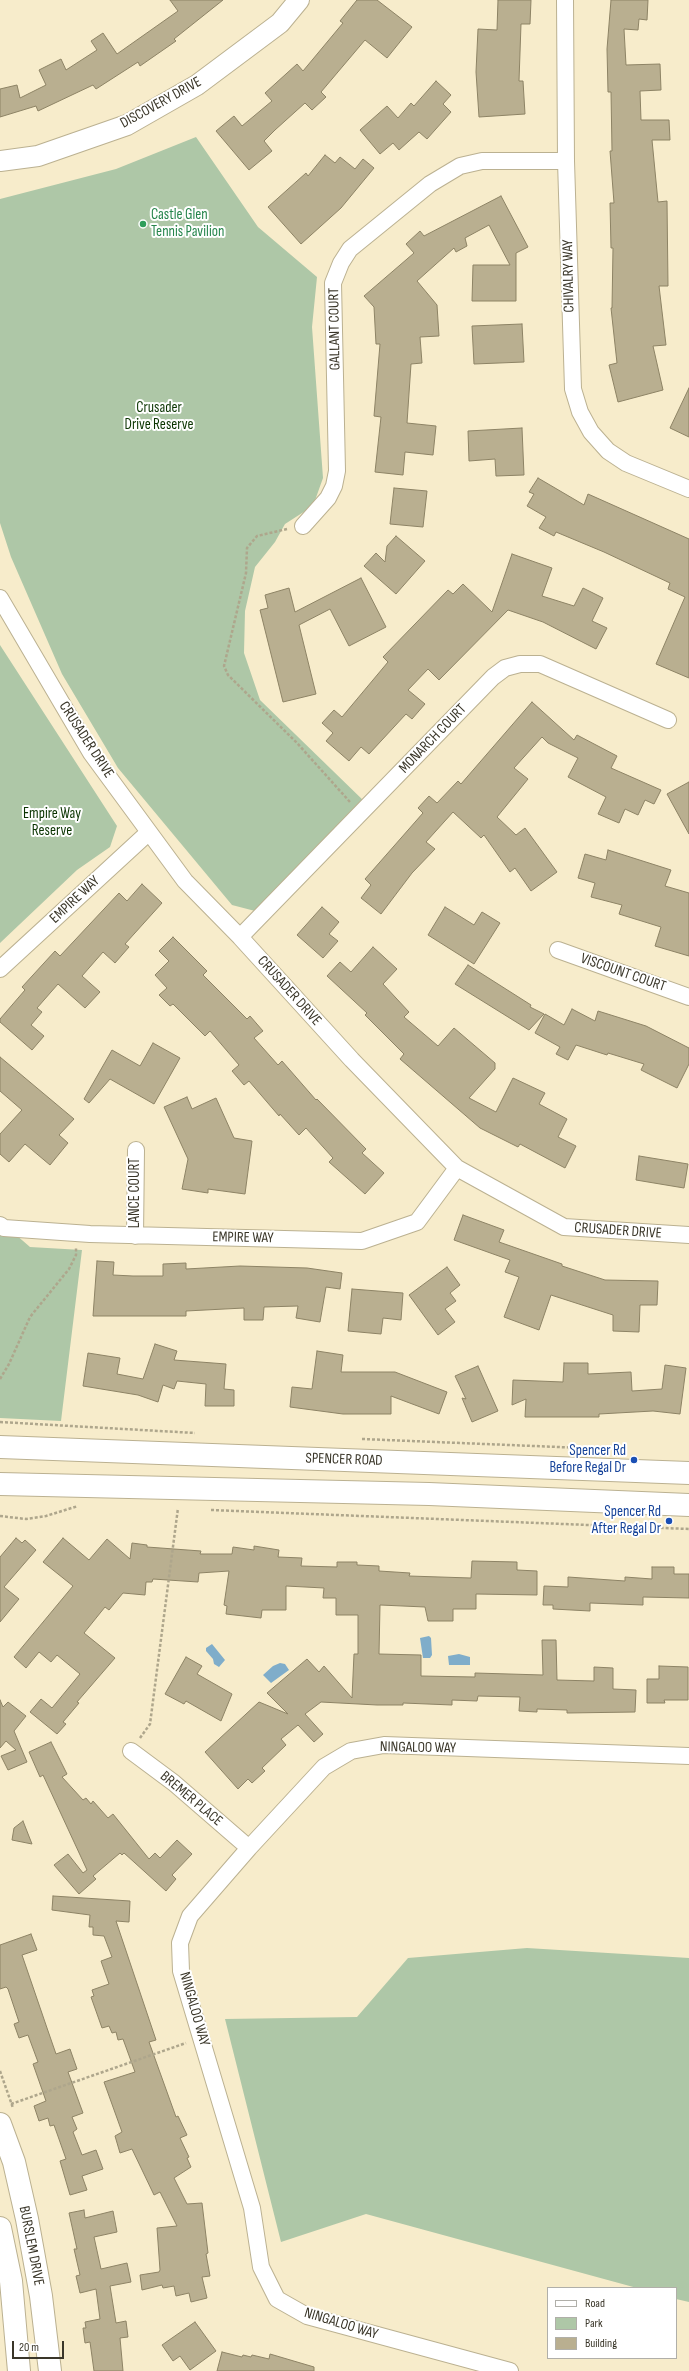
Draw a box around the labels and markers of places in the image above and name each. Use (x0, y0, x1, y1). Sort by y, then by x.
place label: Castle Glen Tennis Pavilion (151, 206, 224, 241)
marker: Castle Glen Tennis Pavilion (138, 219, 148, 229)
place label: Spencer Rd Before Regal Dr (549, 1442, 626, 1477)
marker: Spencer Rd Before Regal Dr (629, 1455, 639, 1465)
place label: Spencer Rd After Regal Dr (592, 1503, 661, 1538)
marker: Spencer Rd After Regal Dr (664, 1516, 674, 1526)

